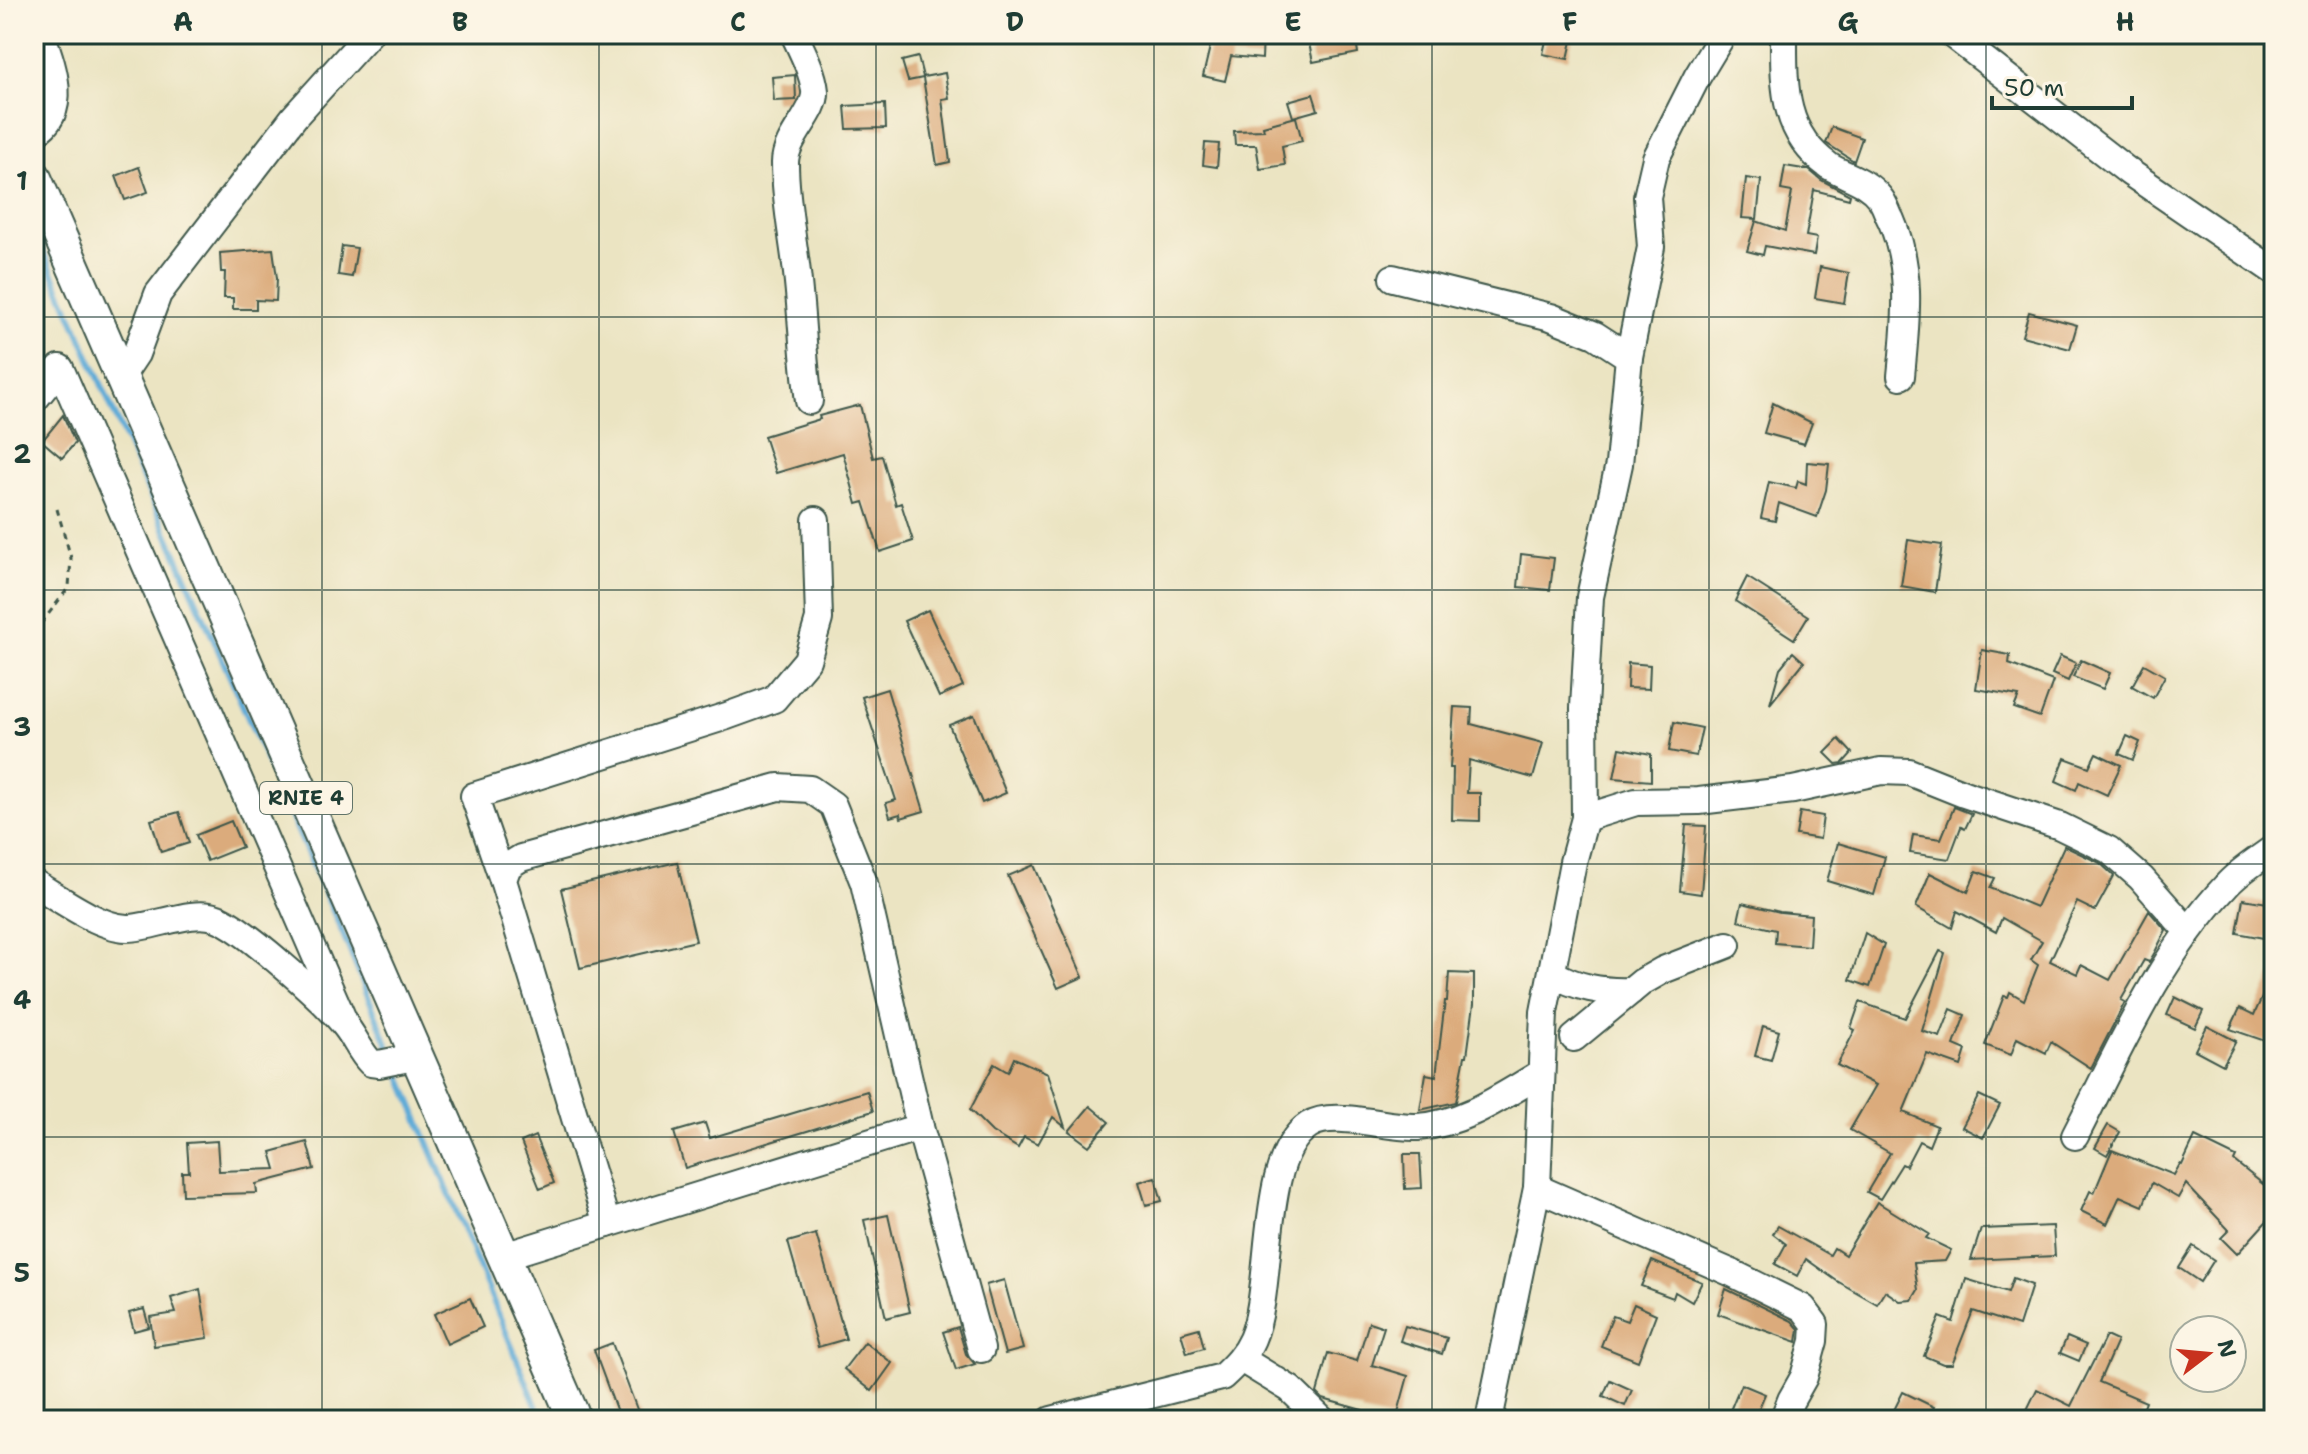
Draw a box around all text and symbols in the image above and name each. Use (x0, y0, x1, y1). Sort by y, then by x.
text: A (173, 4, 193, 39)
text: B (452, 4, 468, 39)
text: C (730, 4, 746, 39)
text: D (1006, 4, 1024, 39)
text: E (1284, 4, 1302, 39)
text: F (1562, 4, 1578, 39)
text: G (1838, 4, 1859, 39)
text: H (2116, 4, 2134, 39)
scale bar (1992, 60, 2132, 110)
text: 50 m (2004, 72, 2064, 104)
text: 1 (16, 163, 28, 198)
text: 2 (13, 436, 31, 471)
text: 3 (13, 709, 31, 744)
road number: RNIE 4 (260, 782, 352, 814)
text: 4 (13, 982, 31, 1017)
text: 5 (14, 1255, 30, 1290)
north arrow (2168, 1314, 2248, 1394)
text: N (2210, 1336, 2243, 1361)

